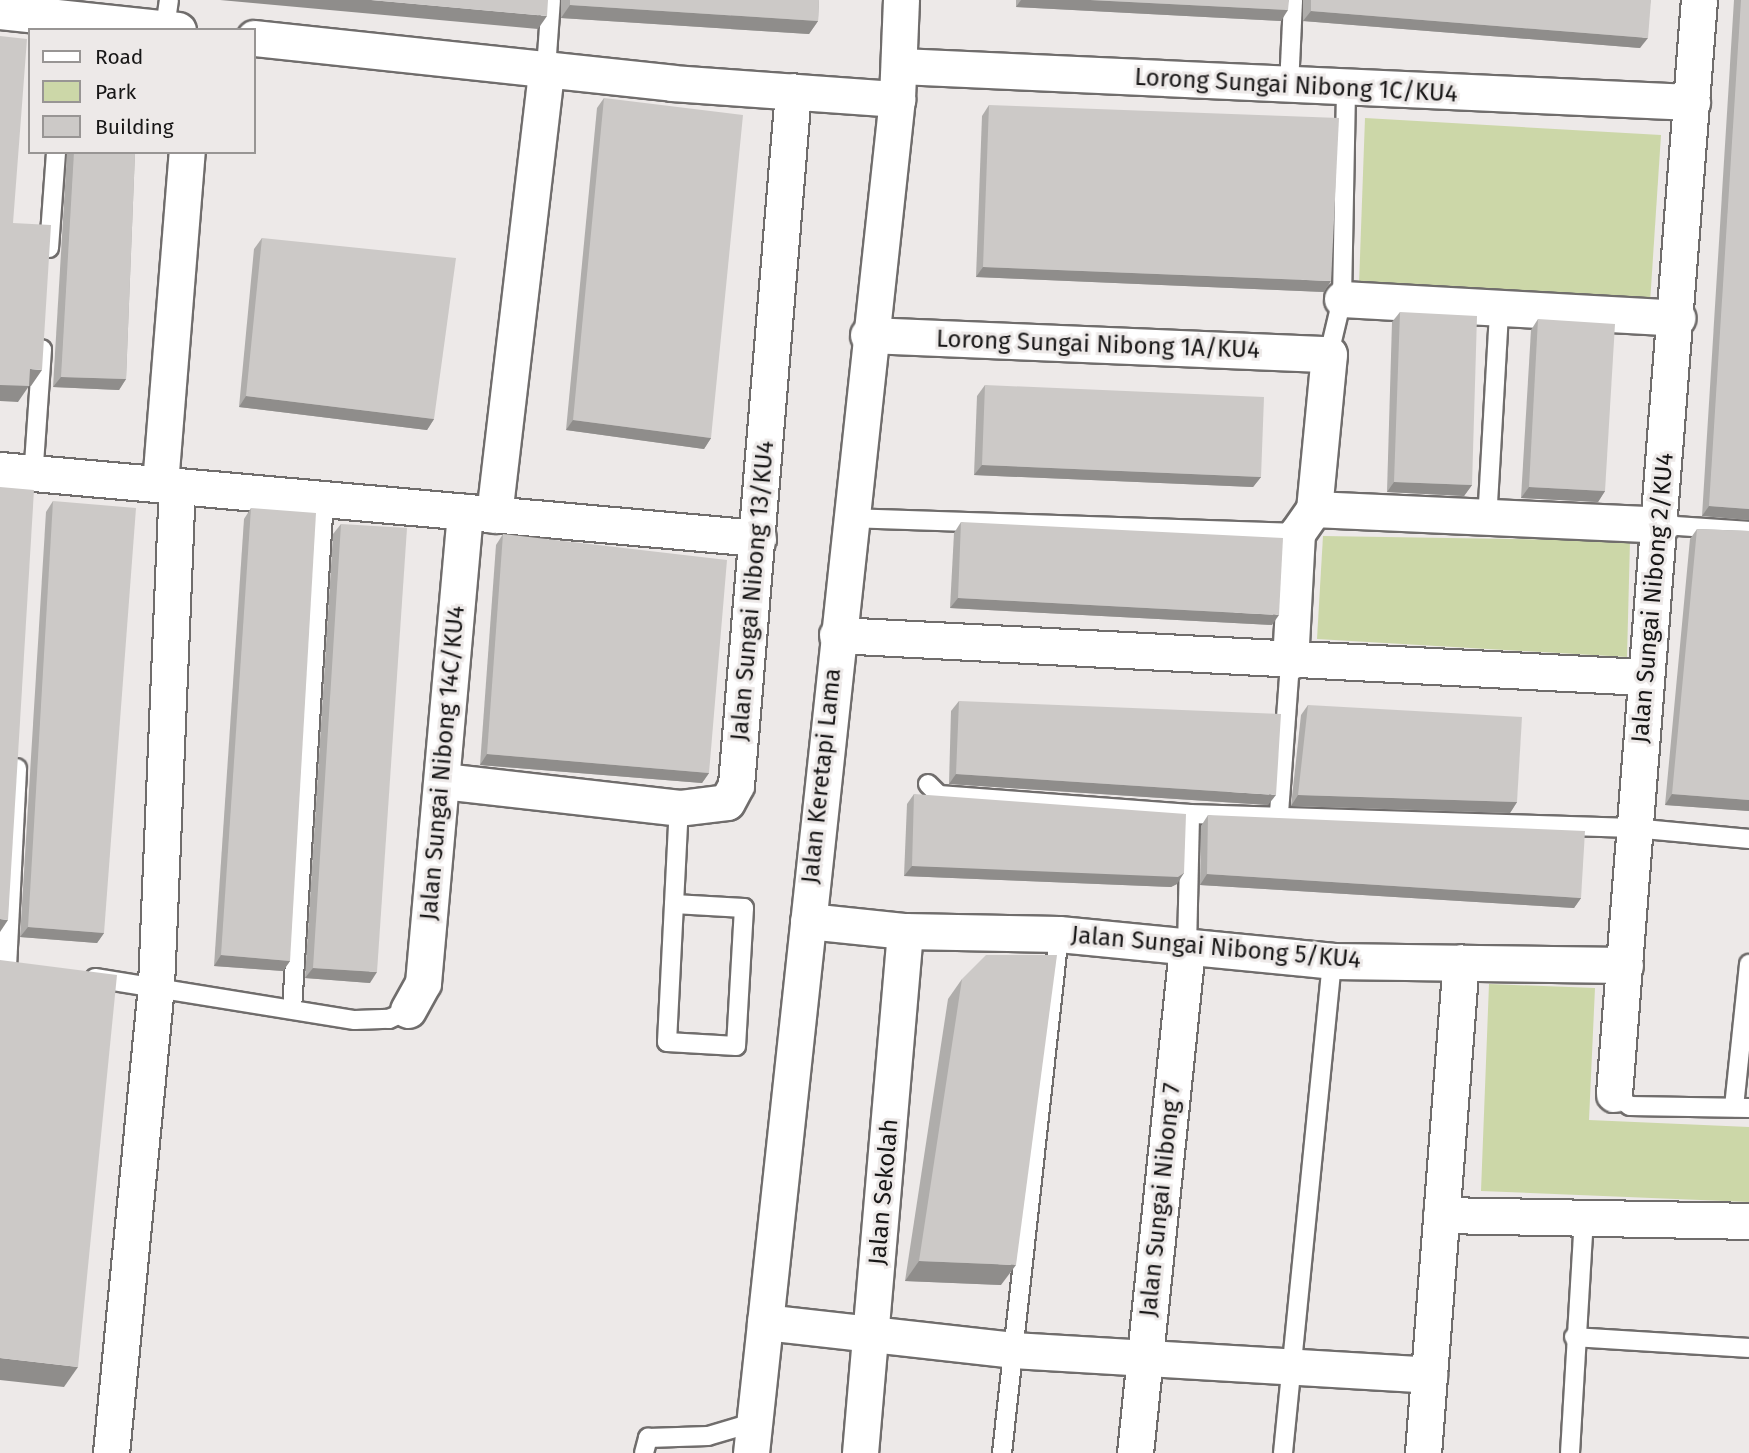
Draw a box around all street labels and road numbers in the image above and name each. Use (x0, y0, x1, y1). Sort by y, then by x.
street label: Lorong Sungai Nibong 1C/KU4 (1134, 63, 1458, 109)
street label: Lorong Sungai Nibong 1A/KU4 (936, 325, 1260, 365)
street label: Jalan Sungai Nibong 13/KU4 (726, 440, 780, 742)
street label: Jalan Sungai Nibong 2/KU4 (1626, 452, 1680, 744)
street label: Jalan Sungai Nibong 14C/KU4 (415, 604, 471, 922)
street label: Jalan Keretapi Lama (796, 667, 848, 885)
street label: Jalan Sungai Nibong 5/KU4 (1070, 921, 1362, 975)
street label: Jalan Sungai Nibong 7 (1134, 1082, 1188, 1318)
street label: Jalan Sekolah (863, 1118, 905, 1266)

